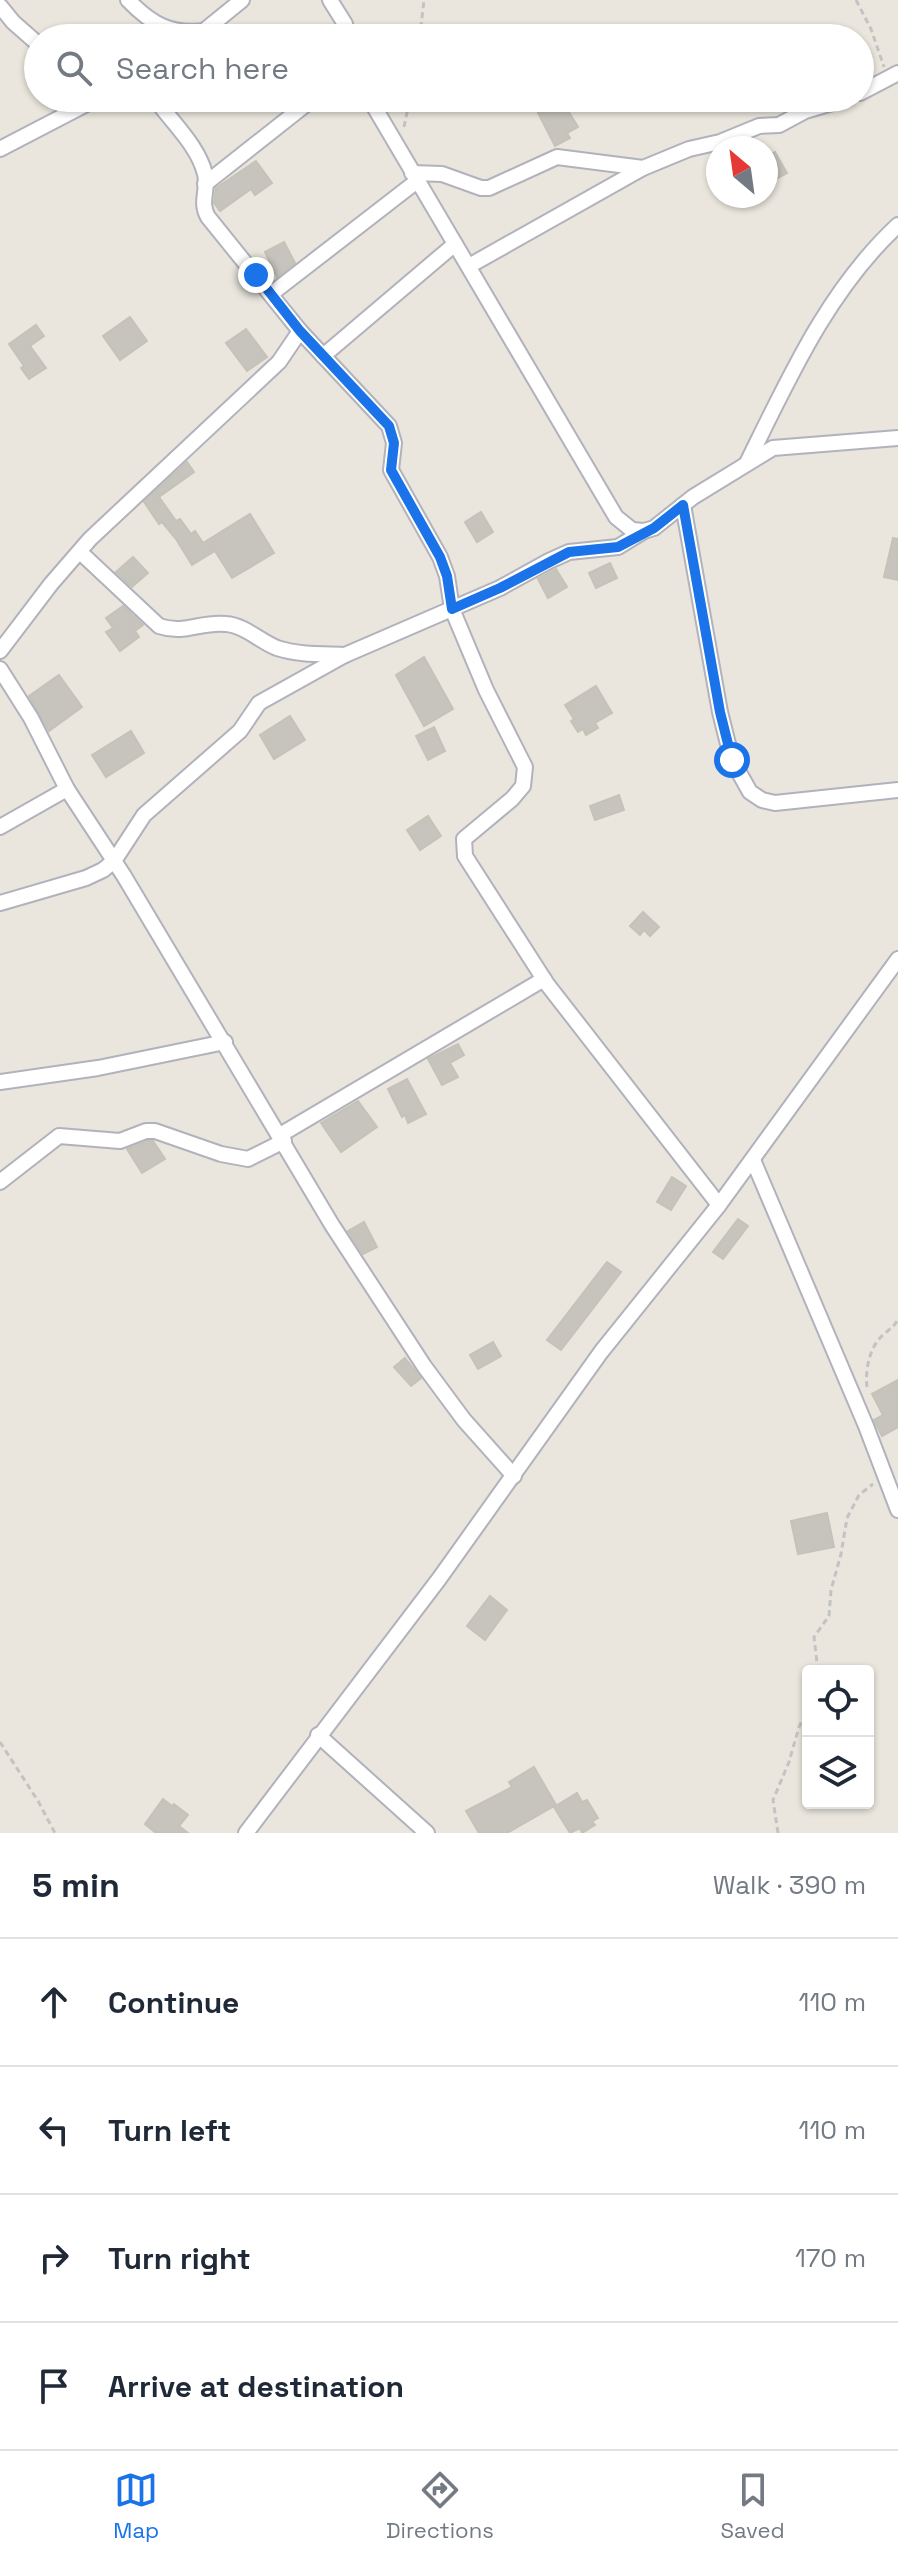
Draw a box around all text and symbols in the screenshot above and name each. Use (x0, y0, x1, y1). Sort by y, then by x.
search box (24, 24, 874, 112)
icon: search (52, 46, 96, 90)
text: Search here (116, 49, 289, 88)
north arrow (706, 136, 778, 208)
route end (238, 257, 274, 293)
route start (714, 742, 750, 778)
map controls (802, 1665, 874, 1809)
button: locate (802, 1665, 874, 1737)
button: layers (802, 1737, 874, 1809)
text: 5 min (32, 1864, 120, 1907)
text: Walk · 390 m (713, 1868, 866, 1902)
icon: ahead (32, 1980, 76, 2024)
text: Continue (108, 1983, 239, 2022)
text: 110 m (799, 1985, 866, 2019)
icon: left (32, 2108, 76, 2152)
text: Turn left (108, 2111, 231, 2150)
text: 110 m (799, 2113, 866, 2147)
icon: right (32, 2236, 76, 2280)
text: Turn right (108, 2239, 251, 2278)
text: 170 m (795, 2241, 866, 2275)
icon: arrive (32, 2364, 76, 2408)
text: Arrive at destination (108, 2367, 404, 2406)
tab: Map (113, 2468, 159, 2544)
tab: Directions (386, 2468, 494, 2544)
tab: Saved (720, 2468, 785, 2544)

